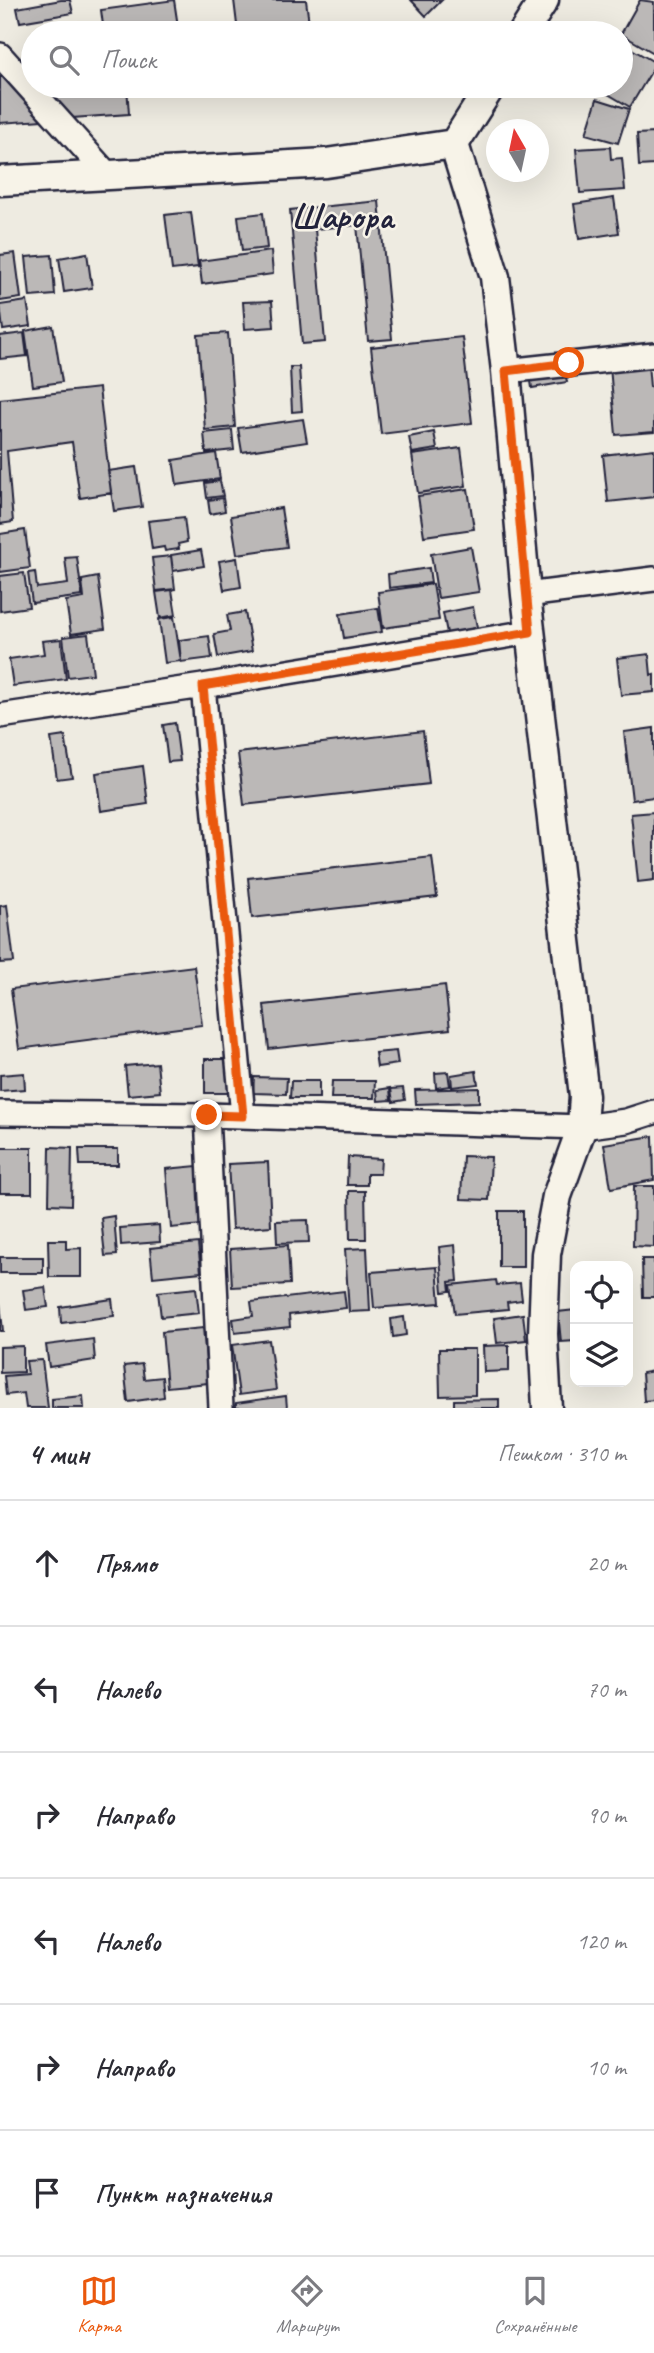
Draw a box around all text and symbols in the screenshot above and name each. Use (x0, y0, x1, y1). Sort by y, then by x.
search box (21, 21, 633, 98)
icon: search (45, 41, 83, 79)
text: Поиск (101, 43, 156, 76)
north arrow (486, 119, 549, 182)
district label: Шарора (291, 194, 396, 239)
route start (553, 347, 584, 378)
route end (191, 1099, 222, 1130)
map controls (570, 1261, 633, 1387)
button: locate (570, 1261, 633, 1324)
button: layers (570, 1324, 633, 1387)
text: 4 мин (28, 1435, 89, 1473)
text: Пешком · 310 m (498, 1439, 626, 1468)
icon: ahead (28, 1544, 66, 1582)
text: Прямо (95, 1547, 157, 1580)
text: 20 m (587, 1549, 626, 1578)
icon: left (28, 1670, 66, 1708)
text: Налево (95, 1673, 161, 1706)
text: 70 m (587, 1675, 626, 1704)
icon: right (28, 1796, 66, 1834)
text: Направо (95, 1799, 174, 1832)
text: 90 m (587, 1801, 626, 1830)
icon: left (28, 1922, 66, 1960)
text: Налево (95, 1925, 161, 1958)
text: 120 m (577, 1927, 626, 1956)
icon: right (28, 2048, 66, 2086)
text: Направо (95, 2051, 174, 2084)
text: 10 m (587, 2053, 626, 2082)
icon: arrive (28, 2174, 66, 2212)
text: Пункт назначения (95, 2177, 271, 2210)
tab: Карта (78, 2272, 121, 2338)
tab: Маршрут (276, 2272, 339, 2338)
tab: Сохранённые (494, 2272, 576, 2338)

